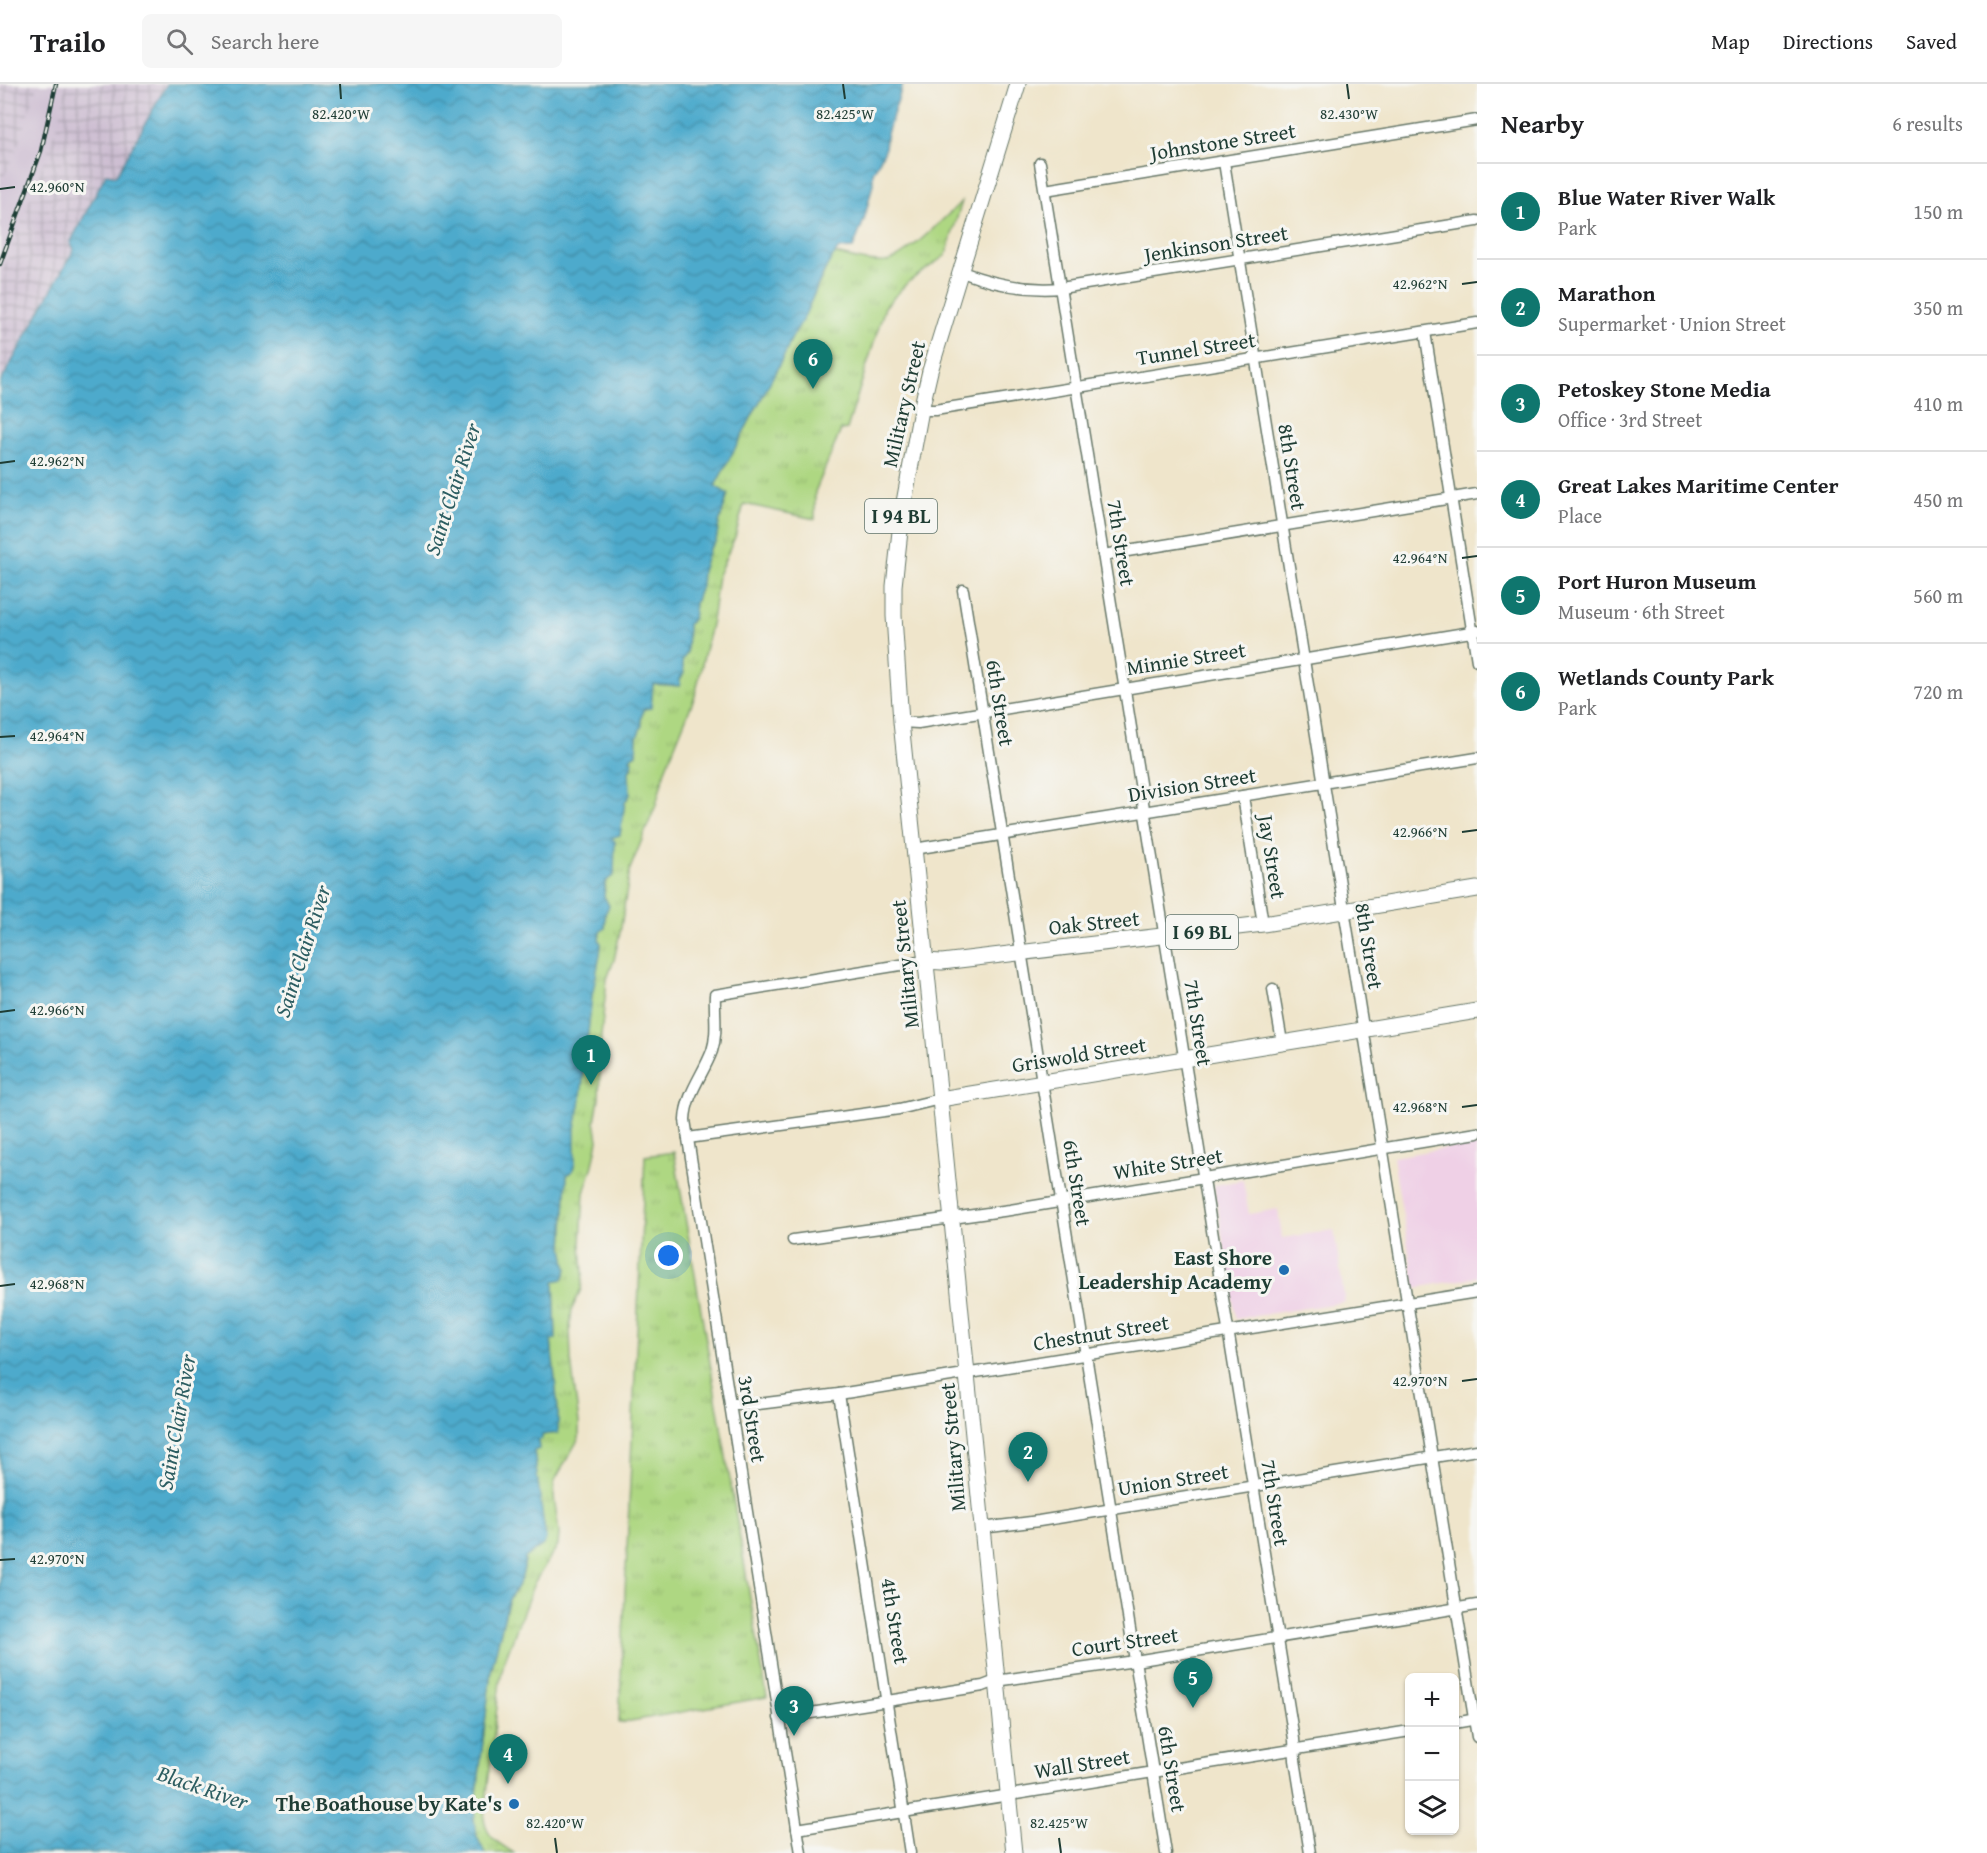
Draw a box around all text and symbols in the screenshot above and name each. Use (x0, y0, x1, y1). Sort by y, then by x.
search box (142, 14, 562, 68)
text: Trailo (30, 21, 106, 62)
icon: search (163, 25, 196, 58)
text: Search here (211, 25, 319, 57)
text: Map (1711, 26, 1750, 57)
text: Directions (1783, 26, 1873, 57)
text: Saved (1906, 26, 1957, 57)
text: 82.420°W (312, 103, 370, 124)
text: 82.425°W (816, 103, 874, 124)
text: 82.430°W (1320, 103, 1378, 124)
text: Nearby (1501, 104, 1584, 143)
text: 6 results (1892, 109, 1963, 138)
street label: Johnstone Street (1145, 115, 1298, 169)
text: 42.960°N (30, 176, 85, 197)
text: Blue Water River Walk (1558, 181, 1775, 213)
text: 1 (1515, 197, 1526, 226)
text: 150 m (1913, 197, 1963, 226)
text: Park (1558, 213, 1597, 242)
street label: Jenkinson Street (1139, 217, 1291, 271)
text: 42.962°N (1393, 273, 1448, 294)
text: Marathon (1558, 277, 1655, 309)
text: 2 (1515, 293, 1526, 322)
text: 350 m (1913, 293, 1963, 322)
text: Supermarket · Union Street (1558, 309, 1786, 338)
street label: Tunnel Street (1134, 324, 1258, 373)
street label: Military Street (874, 337, 933, 470)
pin: 6 (794, 340, 832, 389)
text: Petoskey Stone Media (1558, 373, 1771, 405)
text: 3 (1515, 389, 1526, 418)
text: 410 m (1913, 389, 1963, 418)
text: Office · 3rd Street (1558, 405, 1702, 434)
water label: Saint Clair River (416, 418, 489, 559)
street label: 8th Street (1270, 421, 1315, 513)
text: 42.962°N (30, 450, 85, 471)
text: Great Lakes Maritime Center (1558, 469, 1839, 501)
text: 4 (1515, 485, 1526, 514)
text: 450 m (1913, 485, 1963, 514)
street label: 7th Street (1099, 497, 1144, 589)
road number: I 94 BL (865, 499, 937, 533)
text: Place (1558, 501, 1602, 530)
text: 42.964°N (1393, 547, 1448, 568)
text: Port Huron Museum (1558, 565, 1756, 597)
text: 5 (1515, 581, 1526, 610)
text: 560 m (1913, 581, 1963, 610)
text: Museum · 6th Street (1558, 597, 1725, 626)
street label: Minnie Street (1124, 634, 1248, 683)
street label: 6th Street (978, 657, 1023, 749)
text: Wetlands County Park (1558, 661, 1774, 693)
text: 6 (1515, 677, 1526, 706)
text: 720 m (1913, 677, 1963, 706)
text: Park (1558, 693, 1597, 722)
text: 42.964°N (30, 725, 85, 746)
street label: Division Street (1126, 759, 1259, 810)
street label: Jay Street (1250, 810, 1295, 902)
text: 42.966°N (1393, 821, 1448, 842)
water label: Saint Clair River (266, 880, 339, 1021)
street label: Military Street (882, 898, 927, 1030)
street label: 8th Street (1347, 900, 1392, 992)
street label: Oak Street (1047, 902, 1141, 943)
road number: I 69 BL (1166, 915, 1238, 949)
street label: 7th Street (1176, 977, 1221, 1069)
text: 42.966°N (30, 999, 85, 1020)
street label: Griswold Street (1010, 1029, 1149, 1080)
pin: 1 (572, 1036, 610, 1085)
text: 42.968°N (1393, 1096, 1448, 1117)
street label: 6th Street (1055, 1137, 1100, 1229)
street label: White Street (1111, 1139, 1226, 1187)
your location (654, 1241, 683, 1270)
place label: East Shore Leadership Academy (1078, 1242, 1272, 1297)
marker: East Shore Leadership Academy (1277, 1263, 1291, 1277)
text: 42.968°N (30, 1273, 85, 1294)
street label: Chestnut Street (1031, 1306, 1172, 1359)
water label: Saint Clair River (148, 1351, 204, 1492)
text: 42.970°N (1393, 1370, 1448, 1391)
street label: 3rd Street (730, 1373, 775, 1465)
street label: Military Street (931, 1381, 974, 1513)
pin: 2 (1008, 1432, 1048, 1482)
street label: Union Street (1115, 1455, 1231, 1504)
street label: 7th Street (1253, 1457, 1298, 1549)
text: 42.970°N (30, 1548, 85, 1569)
street label: 4th Street (873, 1575, 918, 1667)
street label: Court Street (1070, 1619, 1181, 1664)
pin: 5 (1174, 1658, 1212, 1708)
map controls (1405, 1673, 1459, 1835)
button: + (1405, 1673, 1459, 1727)
pin: 3 (774, 1686, 814, 1736)
street label: 6th Street (1150, 1723, 1195, 1815)
button: − (1405, 1727, 1459, 1781)
pin: 4 (488, 1734, 528, 1784)
street label: Wall Street (1032, 1741, 1133, 1786)
water label: Black River (152, 1756, 253, 1818)
button: layers (1405, 1781, 1459, 1835)
place label: The Boathouse by Kate's (276, 1788, 502, 1819)
marker: The Boathouse by Kate's (507, 1797, 521, 1811)
text: 82.420°W (526, 1812, 584, 1833)
text: 82.425°W (1030, 1812, 1088, 1833)

